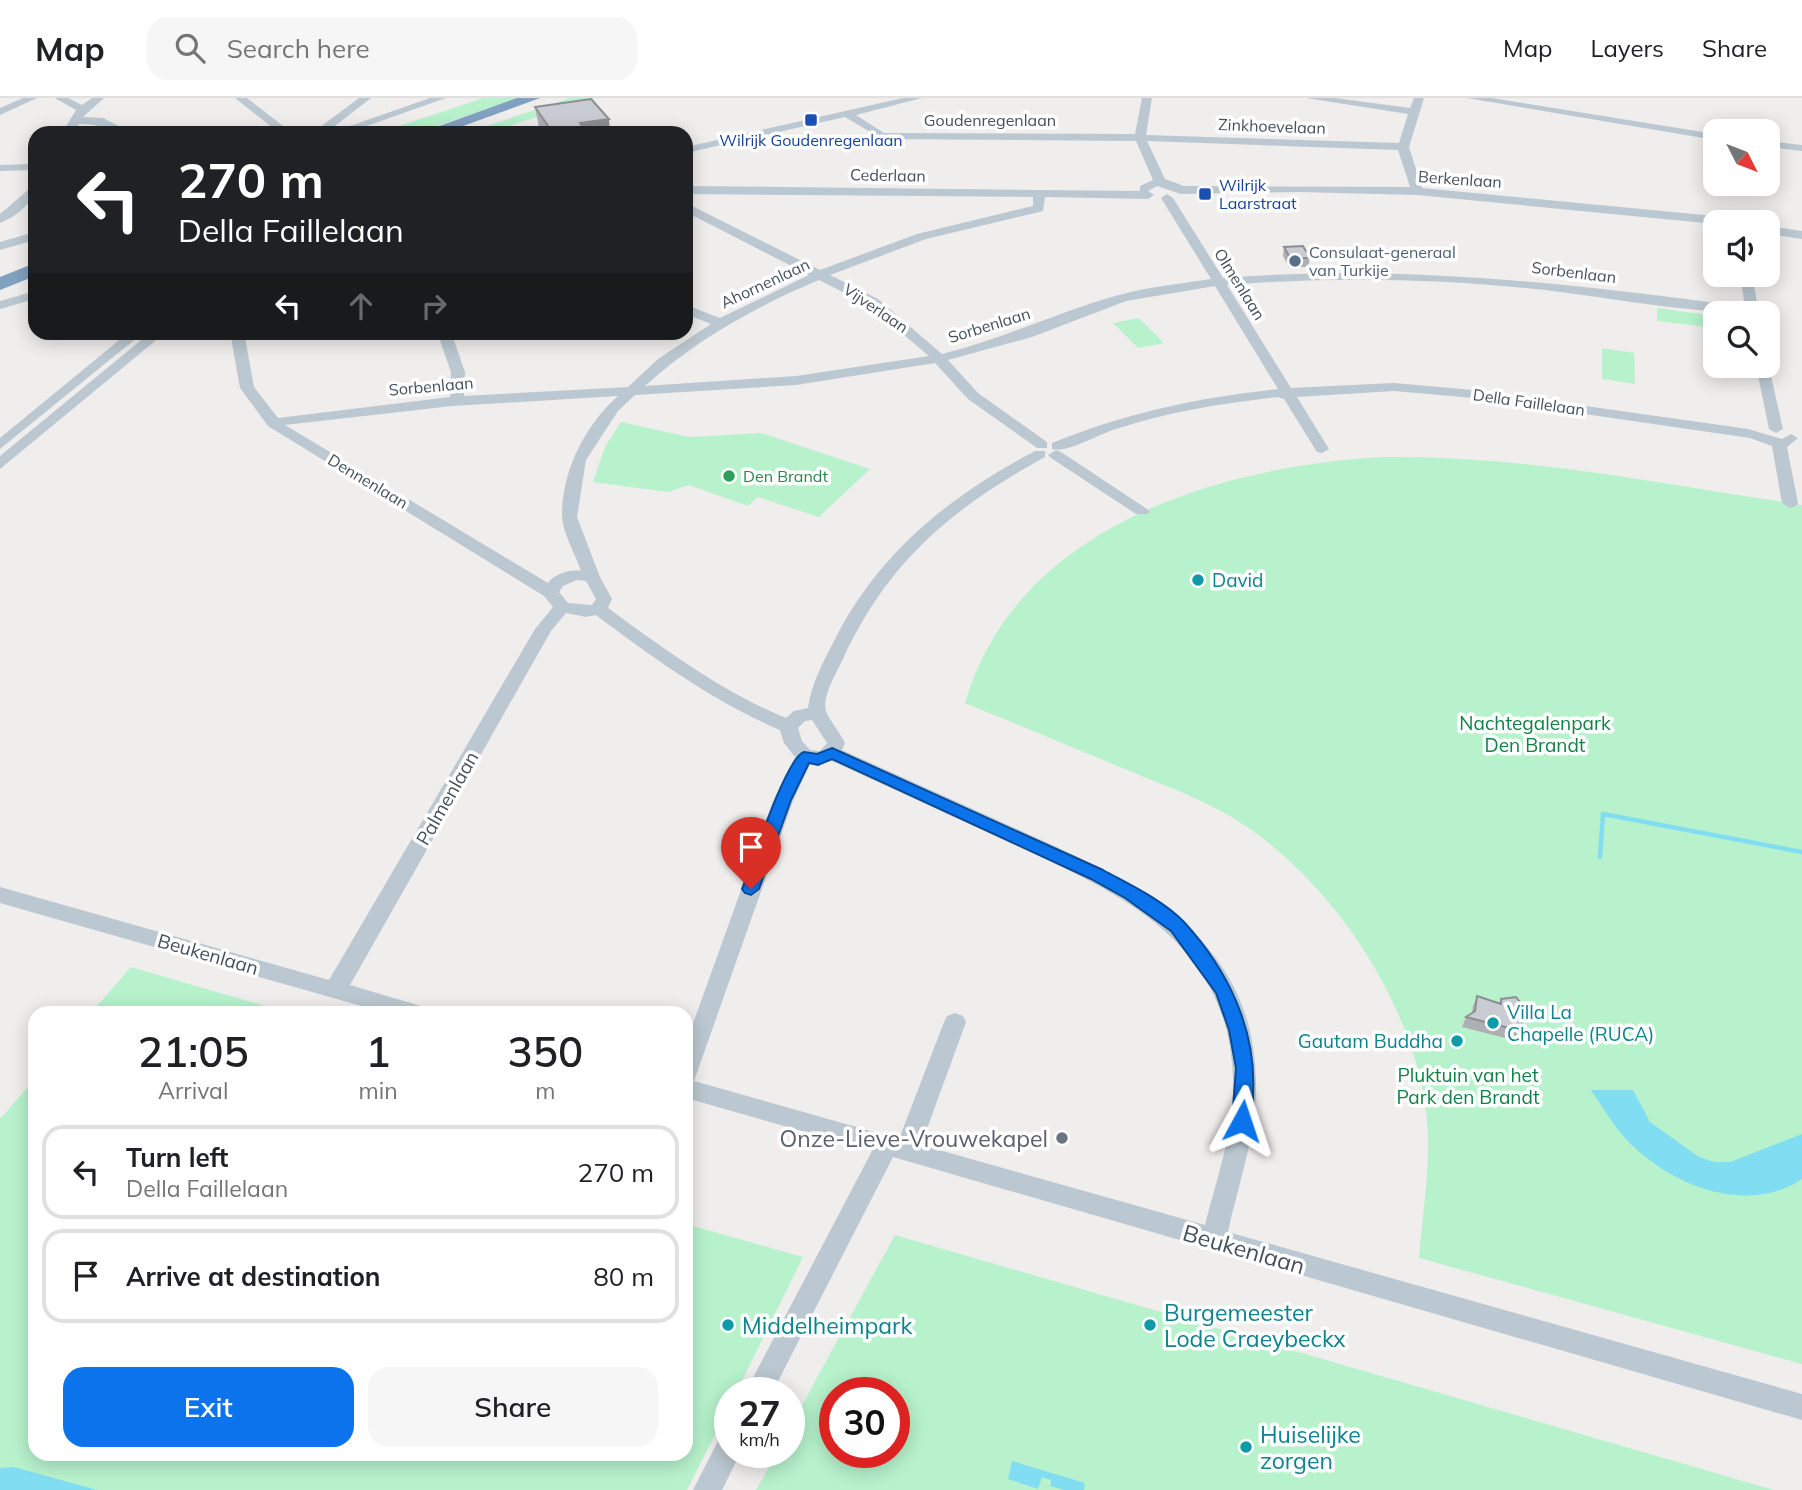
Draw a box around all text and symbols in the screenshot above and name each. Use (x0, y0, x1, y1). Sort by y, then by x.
search box (147, 17, 637, 80)
text: Map (35, 28, 105, 69)
icon: search (171, 29, 209, 67)
text: Search here (227, 32, 370, 65)
text: Map (1503, 33, 1552, 63)
text: Layers (1590, 33, 1664, 63)
text: Share (1702, 33, 1767, 63)
street label: Goudenregenlaan (924, 110, 1056, 130)
marker: Wilrijk Goudenregenlaan (803, 112, 819, 128)
street label: Zinkhoevelaan (1218, 114, 1326, 138)
north arrow (1703, 119, 1780, 196)
map controls (1703, 119, 1780, 378)
place label: Wilrijk Goudenregenlaan (719, 130, 903, 150)
text: 270 m (178, 149, 324, 210)
icon: left (63, 154, 154, 245)
street label: Cederlaan (850, 164, 926, 186)
street label: Berkenlaan (1417, 166, 1503, 192)
place label: Wilrijk Laarstraat (1219, 175, 1297, 213)
marker: Wilrijk Laarstraat (1197, 186, 1213, 202)
text: Della Faillelaan (178, 210, 404, 250)
button: sound (1703, 210, 1780, 287)
place label: Consulaat-generaal van Turkije (1309, 242, 1456, 280)
street label: Olmenlaan (1210, 244, 1270, 324)
marker: Consulaat-generaal van Turkije (1287, 253, 1303, 269)
street label: Ahornenlaan (717, 254, 813, 312)
street label: Sorbenlaan (1531, 257, 1617, 287)
street label: Vijverlaan (840, 279, 912, 337)
icon: left (269, 287, 307, 325)
icon: ahead (342, 287, 380, 325)
icon: right (415, 287, 453, 325)
button: search (1703, 301, 1780, 378)
street label: Sorbenlaan (945, 303, 1033, 347)
street label: Sorbenlaan (388, 372, 474, 400)
street label: Della Faillelaan (1472, 384, 1586, 420)
street label: Dennenlaan (324, 449, 412, 513)
place label: Den Brandt (743, 466, 828, 486)
marker: Den Brandt (721, 468, 737, 484)
place label: David (1212, 568, 1264, 592)
marker: David (1190, 572, 1206, 588)
park label: Nachtegalenpark Den Brandt (1459, 711, 1611, 757)
street label: Palmenlaan (410, 747, 484, 849)
pin (721, 817, 781, 889)
icon: arrive (732, 828, 770, 866)
street label: Beukenlaan (155, 928, 261, 980)
place label: Villa La Chapelle (RUCA) (1507, 1000, 1654, 1046)
marker: Villa La Chapelle (RUCA) (1485, 1015, 1501, 1031)
text: 21:05 (138, 1025, 249, 1078)
text: 1 (365, 1025, 391, 1078)
text: 350 (508, 1025, 583, 1078)
place label: Gautam Buddha (1298, 1029, 1443, 1053)
marker: Gautam Buddha (1449, 1033, 1465, 1049)
park label: Pluktuin van het Park den Brandt (1396, 1063, 1540, 1109)
text: Arrival (158, 1076, 228, 1105)
text: min (358, 1076, 398, 1105)
text: m (535, 1076, 555, 1105)
position arrow (1205, 1084, 1279, 1158)
place label: Onze-Lieve-Vrouwekapel (779, 1124, 1048, 1153)
marker: Onze-Lieve-Vrouwekapel (1054, 1130, 1070, 1146)
text: Turn left (126, 1141, 228, 1174)
icon: left (67, 1153, 105, 1191)
text: 270 m (578, 1156, 654, 1189)
text: Della Faillelaan (126, 1174, 288, 1203)
street label: Beukenlaan (1180, 1218, 1308, 1280)
icon: arrive (67, 1257, 105, 1295)
text: Arrive at destination (126, 1260, 381, 1293)
text: 80 m (593, 1260, 654, 1293)
place label: Burgemeester Lode Craeybeckx (1164, 1298, 1346, 1353)
place label: Middelheimpark (742, 1311, 913, 1340)
marker: Middelheimpark (720, 1317, 736, 1333)
marker: Burgemeester Lode Craeybeckx (1142, 1317, 1158, 1333)
button: Exit (63, 1367, 354, 1447)
button: Share (368, 1367, 658, 1447)
speed limit sign: 30 (819, 1377, 910, 1468)
text: 27 (738, 1391, 781, 1435)
place label: Huiselijke zorgen (1260, 1420, 1361, 1475)
text: km/h (739, 1428, 780, 1451)
marker: Huiselijke zorgen (1238, 1439, 1254, 1455)

